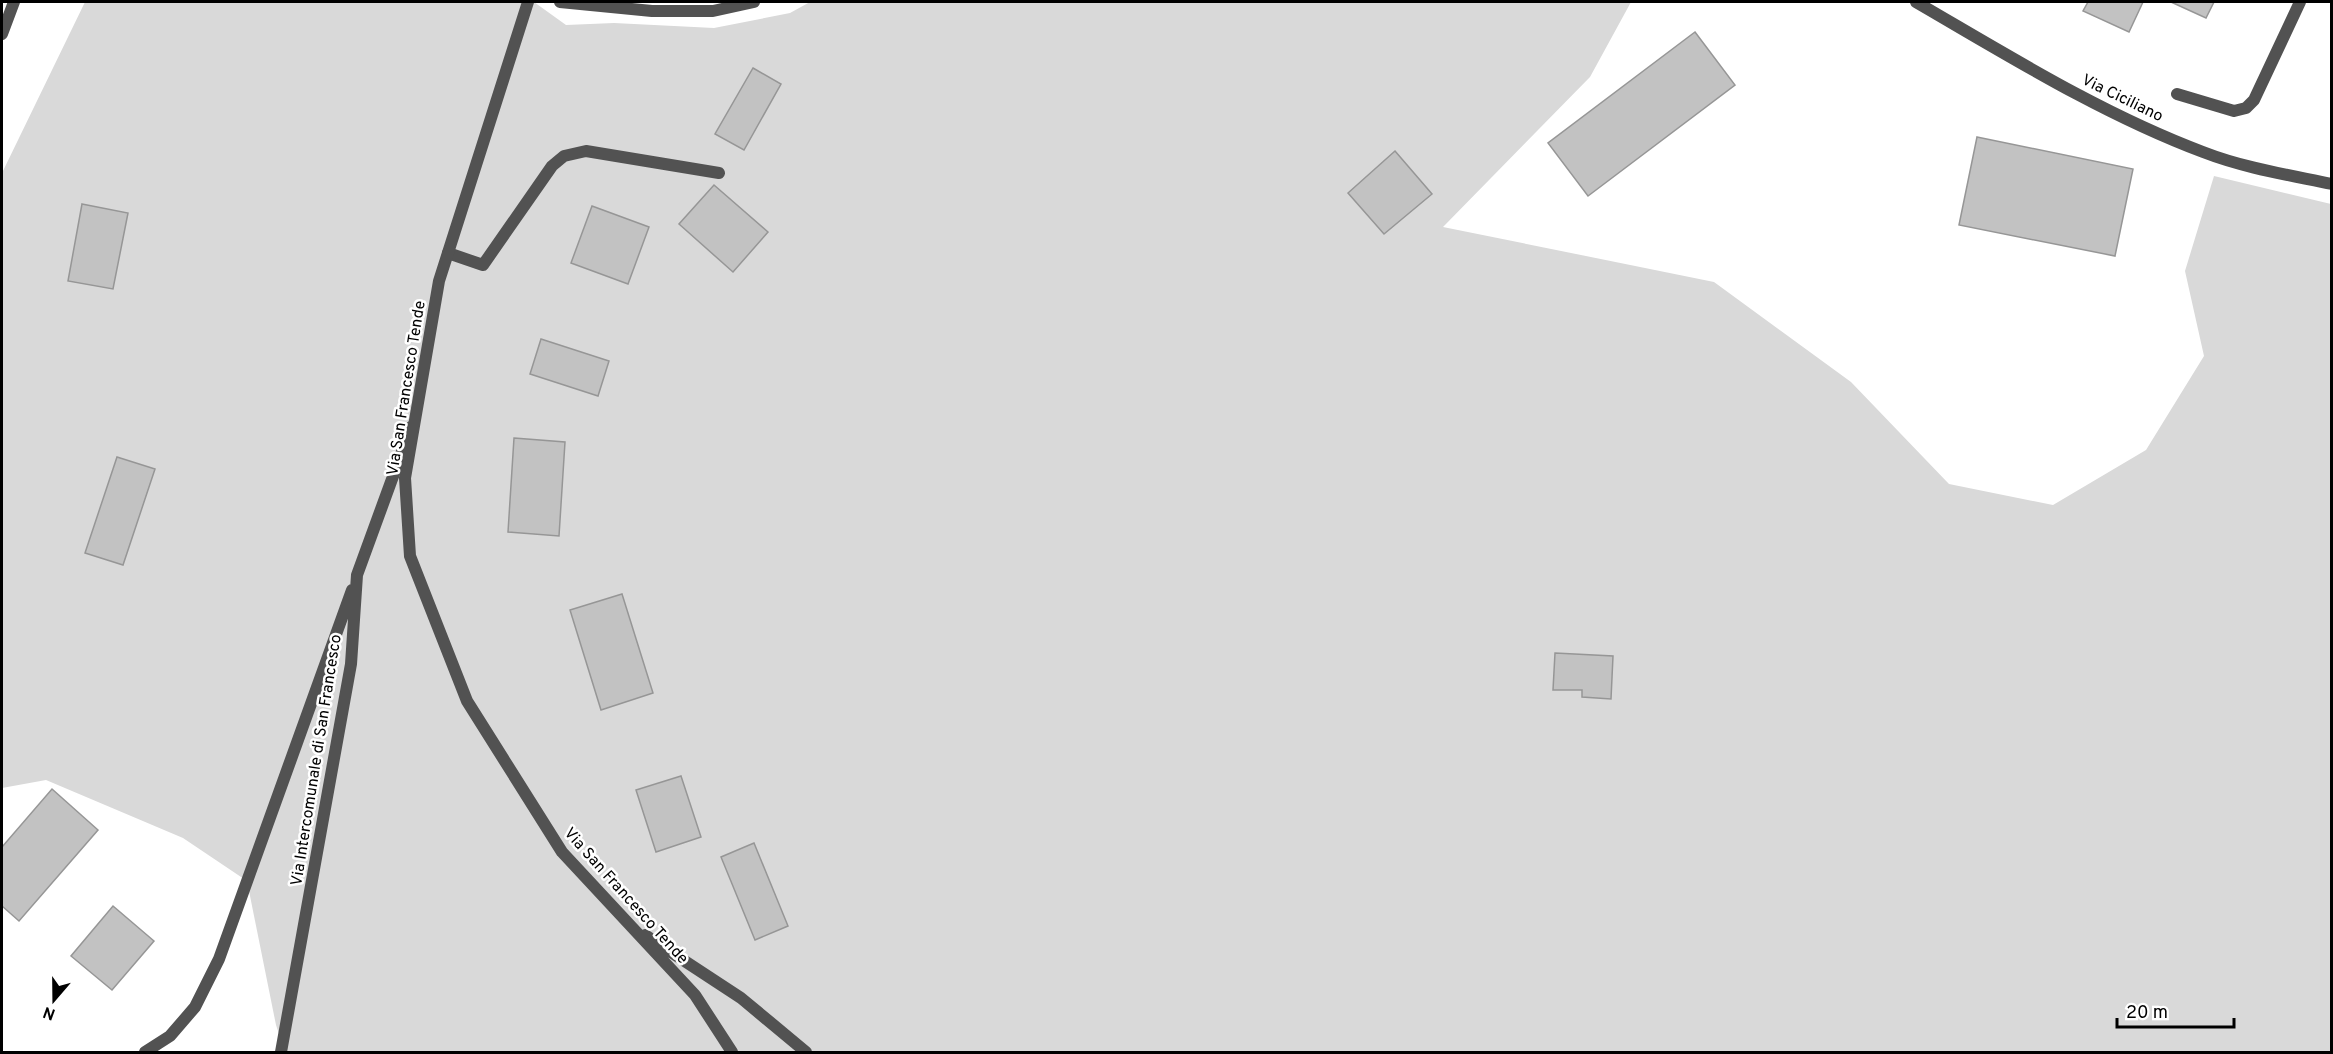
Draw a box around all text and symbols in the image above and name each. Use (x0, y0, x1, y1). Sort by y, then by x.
street label: Via Ciciliano (2078, 70, 2166, 127)
street label: Via San Francesco Tende (383, 299, 431, 477)
street label: Via Intercomunale di San Francesco (287, 633, 347, 888)
street label: Via San Francesco Tende (559, 824, 692, 969)
north arrow (24, 970, 84, 1030)
scale bar (2117, 991, 2234, 1029)
text: N (41, 1001, 58, 1024)
text: 20 m (2126, 1002, 2168, 1025)

